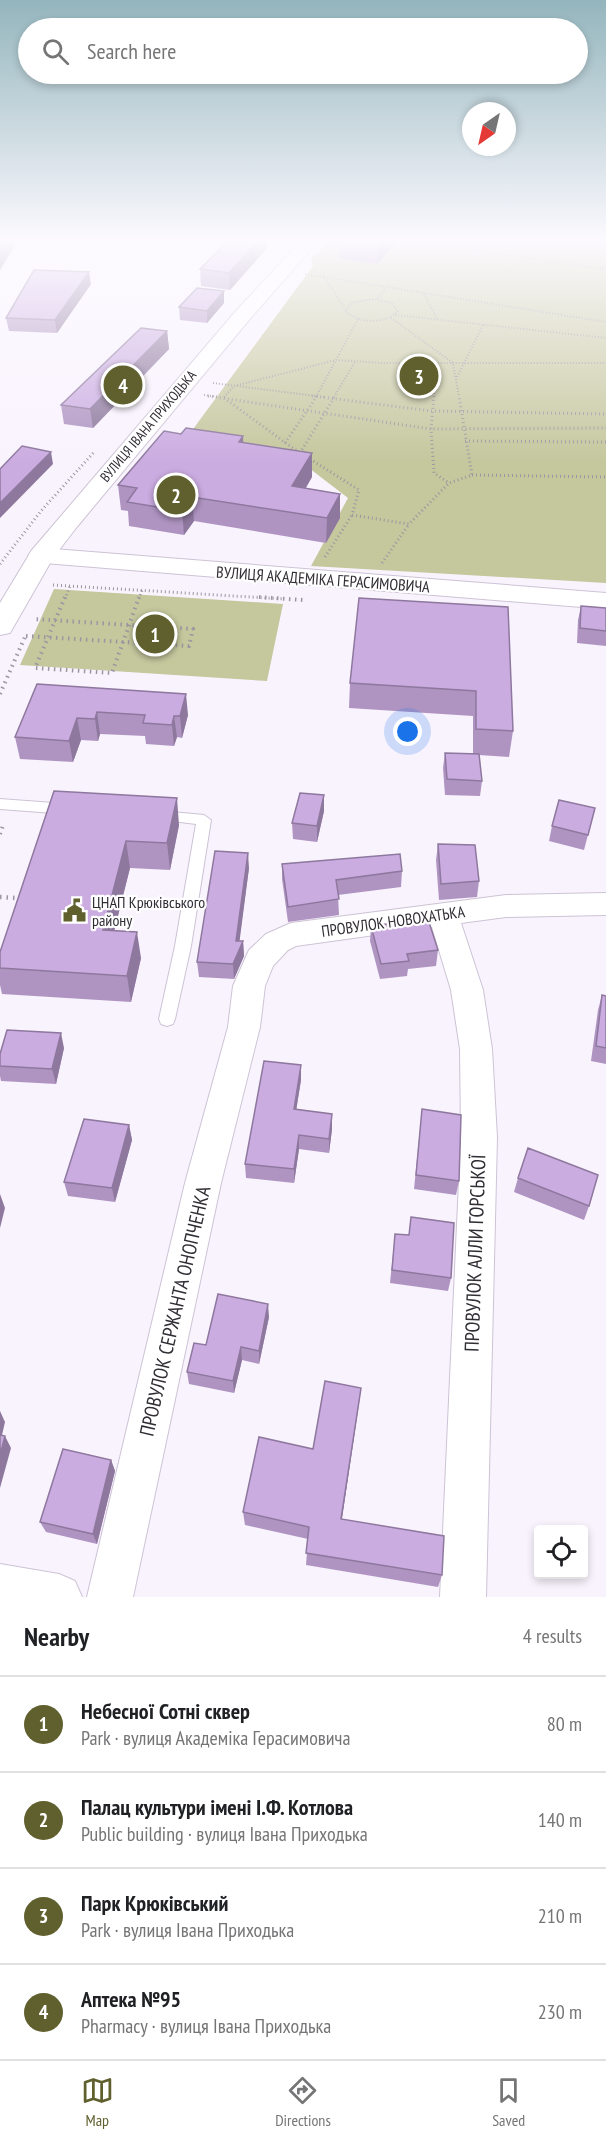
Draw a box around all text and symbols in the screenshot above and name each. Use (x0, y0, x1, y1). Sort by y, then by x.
search box (18, 18, 588, 84)
icon: search (39, 35, 72, 68)
text: Search here (87, 37, 176, 65)
north arrow (462, 102, 516, 156)
pin: 3 (400, 354, 438, 398)
pin: 4 (104, 362, 142, 408)
street label: ВУЛИЦЯ ІВАНА ПРИХОДЬКА (96, 366, 200, 486)
pin: 2 (156, 472, 195, 518)
street label: ВУЛИЦЯ АКАДЕМІКА ГЕРАСИМОВИЧА (216, 562, 431, 596)
pin: 1 (136, 612, 174, 656)
your location (393, 717, 422, 746)
place label: ЦНАП Крюківського району (92, 892, 205, 930)
public building icon: ЦНАП Крюківського району (61, 898, 87, 924)
street label: ПРОВУЛОК НОВОХАТЬКА (320, 901, 466, 941)
street label: ПРОВУЛОК АЛЛИ ГОРСЬКОЇ (459, 1154, 491, 1352)
street label: ПРОВУЛОК СЕРЖАНТА ОНОПЧЕНКА (134, 1183, 217, 1439)
map controls (534, 1525, 588, 1579)
button: locate (534, 1525, 588, 1579)
text: Nearby (24, 1620, 89, 1653)
text: 4 results (523, 1623, 582, 1649)
text: Небесної Сотні сквер (81, 1697, 250, 1725)
text: 1 (39, 1711, 48, 1737)
text: 80 m (547, 1711, 582, 1737)
text: Park · вулиця Академіка Герасимовича (81, 1725, 351, 1751)
text: Палац культури імені І.Ф. Котлова (81, 1793, 353, 1821)
text: 2 (39, 1807, 48, 1833)
text: 140 m (538, 1807, 582, 1833)
text: Public building · вулиця Івана Приходька (81, 1821, 368, 1847)
text: Парк Крюківський (81, 1889, 228, 1917)
text: 3 (39, 1903, 48, 1929)
text: 210 m (538, 1903, 582, 1929)
text: Park · вулиця Івана Приходька (81, 1917, 294, 1943)
text: Аптека №95 (81, 1985, 181, 2013)
text: 4 (39, 1999, 48, 2025)
text: 230 m (538, 1999, 582, 2025)
text: Pharmacy · вулиця Івана Приходька (81, 2013, 331, 2039)
tab: Map (81, 2074, 114, 2130)
tab: Directions (275, 2074, 331, 2130)
tab: Saved (492, 2074, 525, 2130)

